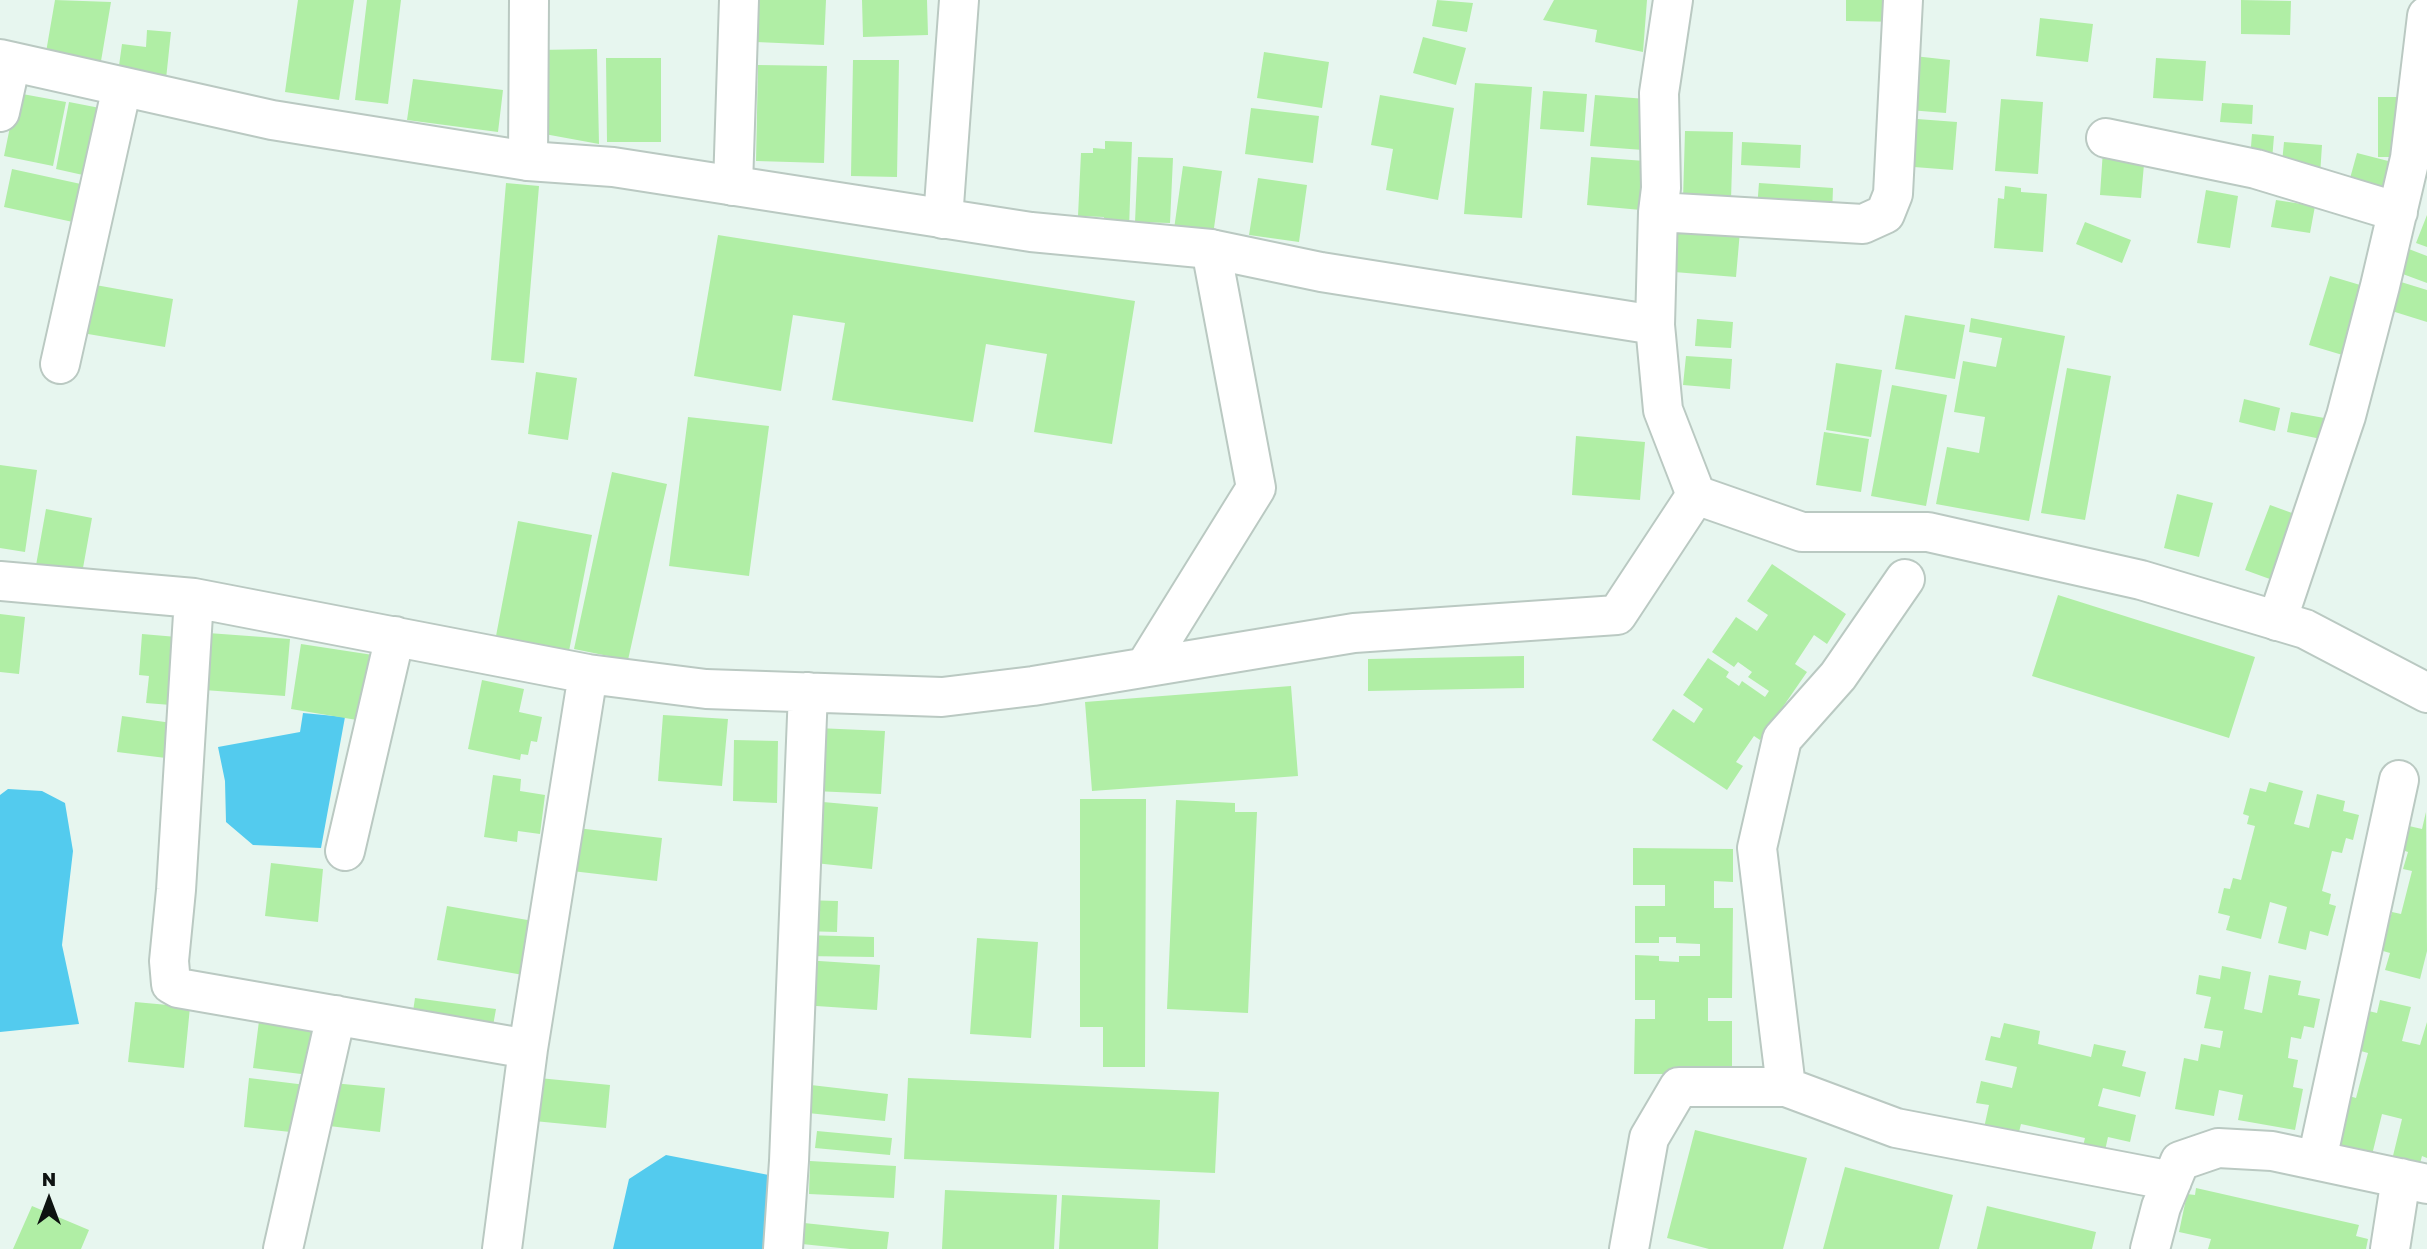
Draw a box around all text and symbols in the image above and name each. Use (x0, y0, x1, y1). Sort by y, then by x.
north arrow (14, 1165, 84, 1235)
text: N (42, 1167, 56, 1190)

